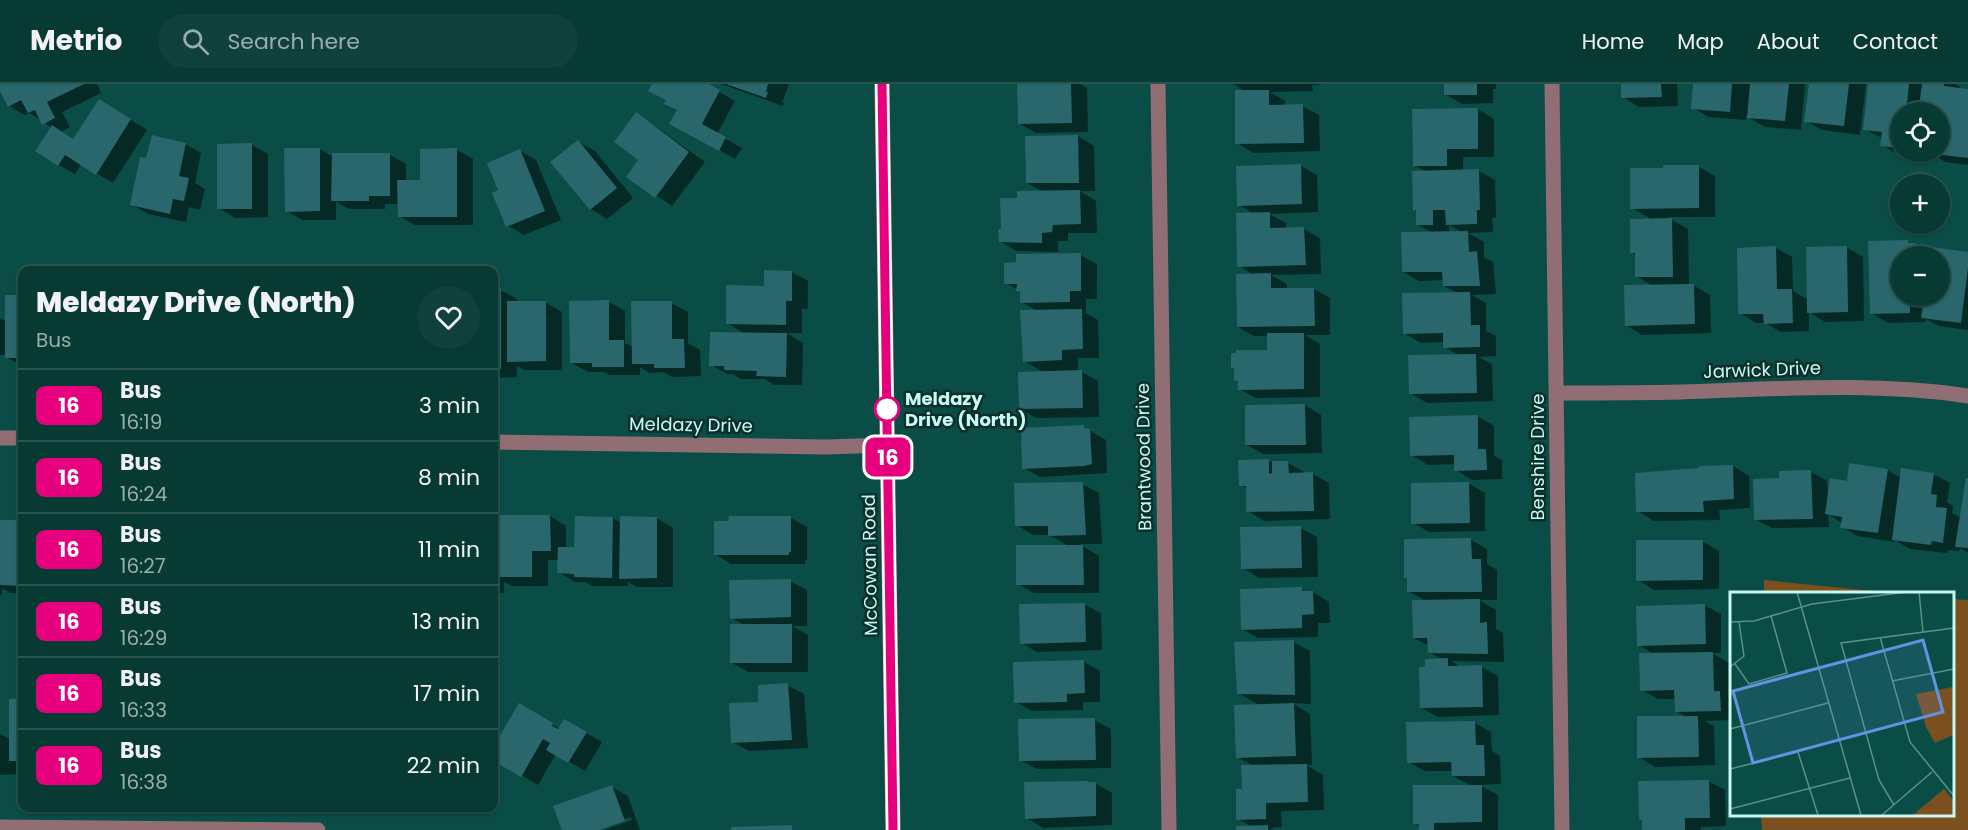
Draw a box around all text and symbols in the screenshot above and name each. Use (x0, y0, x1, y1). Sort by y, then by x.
search box (158, 14, 578, 68)
text: Metrio (30, 21, 122, 60)
icon: search (179, 25, 212, 58)
text: Search here (227, 26, 360, 57)
text: Home (1582, 27, 1644, 56)
text: Map (1677, 27, 1724, 56)
text: About (1757, 27, 1820, 56)
text: Contact (1853, 27, 1938, 56)
map controls (1890, 102, 1950, 306)
button: locate (1890, 102, 1950, 162)
button: + (1890, 174, 1950, 234)
button: − (1890, 246, 1950, 306)
text: Meldazy Drive (North) (36, 283, 356, 322)
button: heart (417, 286, 480, 349)
text: Bus (36, 326, 72, 354)
street label: Jarwick Drive (1703, 355, 1821, 384)
text: Bus (120, 375, 162, 406)
street label: Brantwood Drive (1130, 383, 1157, 531)
place label: Meldazy Drive (North) (905, 386, 1027, 432)
text: 3 min (419, 390, 480, 421)
text: 16 (58, 391, 80, 420)
street label: Benshire Drive (1525, 394, 1550, 520)
marker: Meldazy Drive (North) (874, 396, 900, 422)
text: 16:19 (120, 408, 162, 436)
street label: Meldazy Drive (629, 411, 753, 438)
line badge: 16 (861, 438, 915, 476)
text: 16 (877, 443, 899, 472)
text: Bus (120, 447, 162, 478)
text: 8 min (418, 462, 480, 493)
text: 16 (58, 463, 80, 492)
text: 16:24 (120, 480, 167, 508)
street label: McCowan Road (856, 494, 883, 636)
text: Bus (120, 519, 162, 550)
text: 11 min (418, 534, 480, 565)
text: 16 (58, 535, 80, 564)
text: 16:27 (120, 552, 166, 580)
text: Bus (120, 591, 162, 622)
inset map (1730, 592, 1953, 815)
text: 13 min (412, 606, 480, 637)
text: 16 (58, 607, 80, 636)
text: 16:29 (120, 624, 167, 652)
text: Bus (120, 663, 162, 694)
text: 17 min (413, 678, 480, 709)
text: 16 (58, 679, 80, 708)
text: 16:33 (120, 696, 167, 724)
text: Bus (120, 735, 162, 766)
text: 22 min (407, 750, 480, 781)
text: 16 (58, 751, 80, 780)
text: 16:38 (120, 768, 168, 796)

